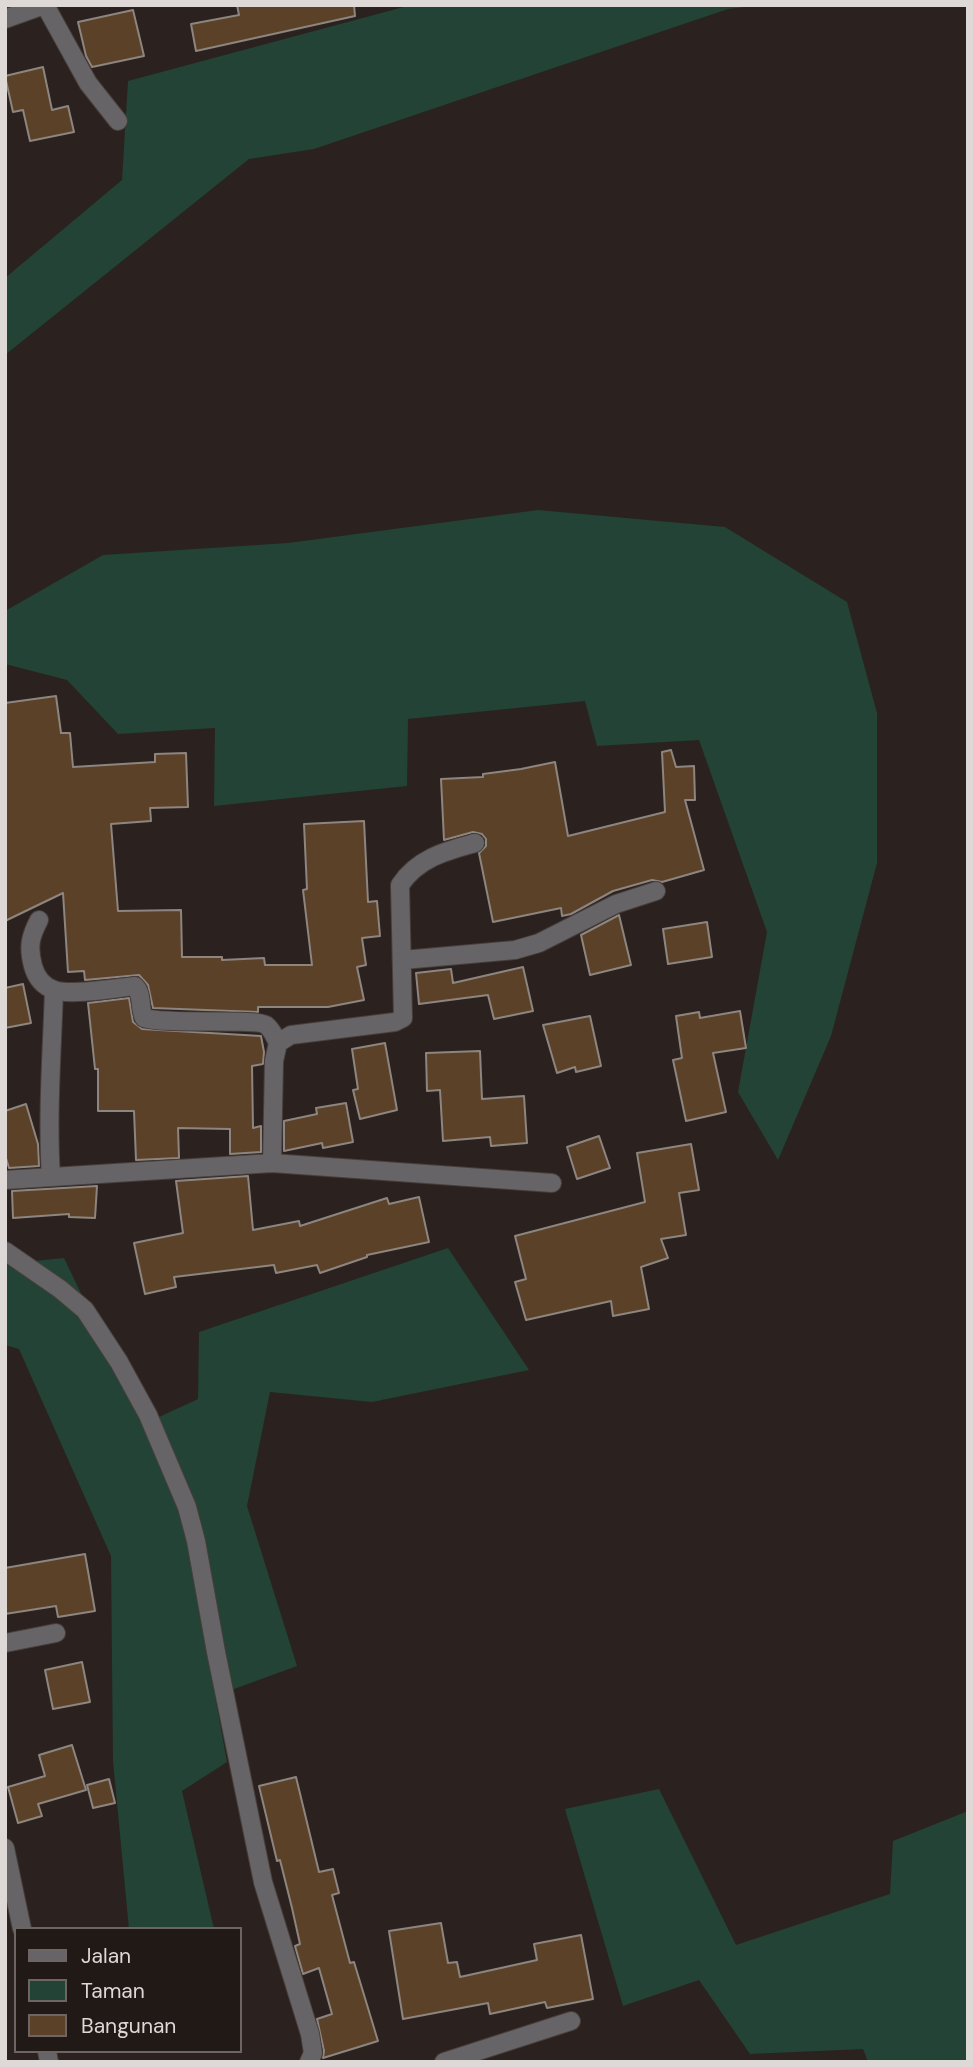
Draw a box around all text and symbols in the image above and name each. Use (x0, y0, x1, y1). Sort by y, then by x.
legend (14, 1927, 242, 2053)
text: Jalan (81, 1942, 131, 1970)
text: Taman (81, 1977, 145, 2005)
text: Bangunan (81, 2012, 176, 2040)

